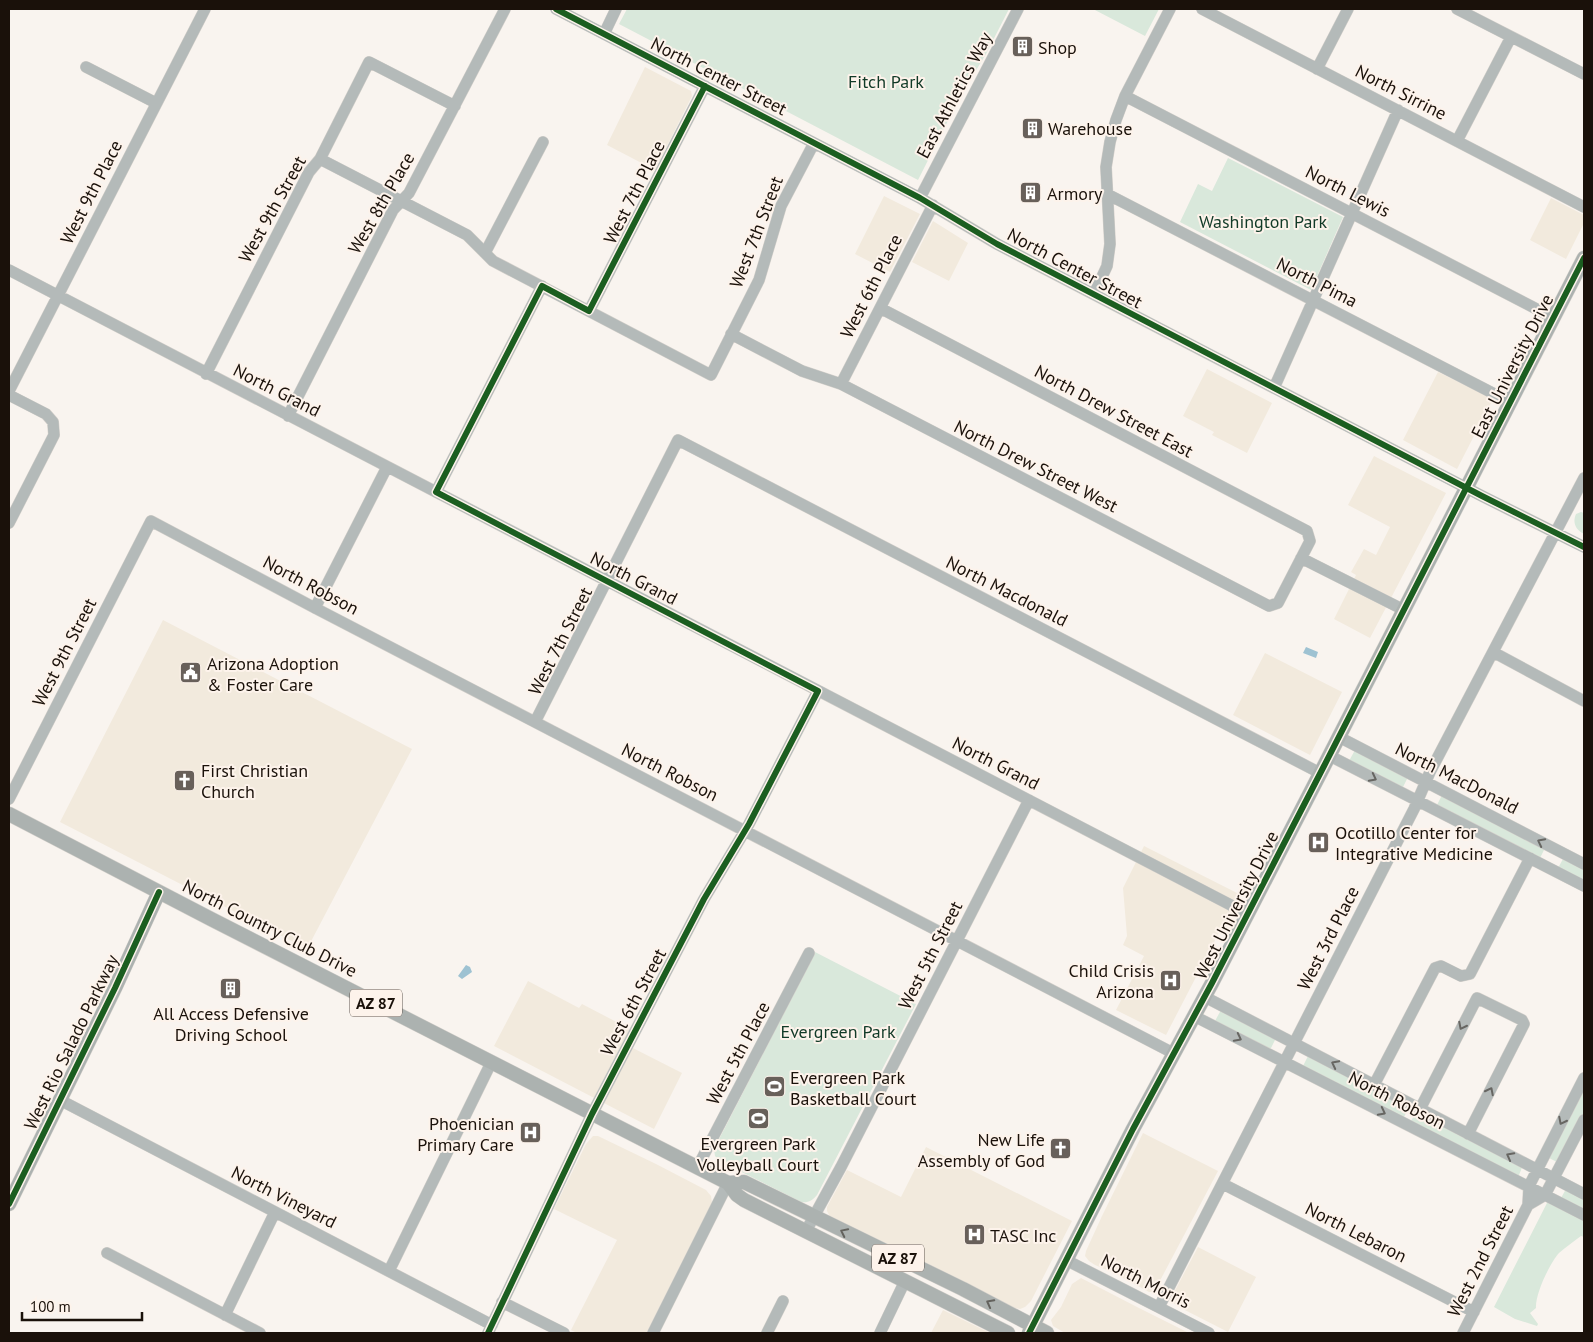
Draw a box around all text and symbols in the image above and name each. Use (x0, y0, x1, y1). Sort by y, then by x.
street label: East Athletics Way (911, 27, 997, 162)
street label: North Center Street (647, 32, 791, 120)
building icon: Shop (1010, 35, 1034, 59)
place label: Shop (1038, 36, 1077, 59)
street label: North Sirrine (1351, 59, 1451, 125)
park label: Fitch Park (848, 70, 924, 93)
building icon: Warehouse (1020, 116, 1044, 140)
place label: Warehouse (1048, 117, 1132, 140)
street label: West 9th Place (55, 136, 127, 248)
street label: West 7th Place (598, 136, 670, 248)
street label: West 8th Place (343, 148, 419, 258)
street label: West 9th Street (233, 152, 311, 266)
street label: North Lewis (1302, 160, 1394, 222)
street label: West 7th Street (724, 173, 788, 291)
building icon: Armory (1019, 181, 1043, 205)
place label: Armory (1047, 182, 1103, 205)
park label: Washington Park (1199, 210, 1327, 233)
street label: North Center Street (1003, 223, 1147, 313)
street label: West 6th Place (835, 230, 907, 342)
street label: North Pima (1273, 252, 1361, 312)
street label: East University Drive (1466, 290, 1558, 442)
street label: North Grand (230, 358, 324, 422)
street label: North Drew Street East (1031, 359, 1197, 463)
street label: North Drew Street West (950, 415, 1122, 517)
street label: North Grand (587, 546, 681, 610)
street label: North Robson (259, 550, 363, 620)
street label: North Macdonald (942, 550, 1072, 632)
street label: West 7th Street (523, 583, 597, 699)
street label: West 9th Street (27, 594, 101, 710)
place label: Arizona Adoption & Foster Care (207, 652, 339, 696)
public building icon: Arizona Adoption & Foster Care (179, 661, 203, 685)
street label: North Grand (949, 731, 1043, 795)
street label: North MacDonald (1391, 737, 1523, 819)
street label: North Robson (618, 738, 722, 806)
place label: First Christian Church (201, 759, 308, 803)
church icon: First Christian Church (173, 768, 197, 792)
one-way arrow (1368, 772, 1377, 782)
place label: Ocotillo Center for Integrative Medicine (1335, 821, 1493, 865)
street label: West University Drive (1189, 827, 1283, 983)
hospital icon: Ocotillo Center for Integrative Medicine (1307, 830, 1331, 854)
one-way arrow (1537, 838, 1546, 848)
street label: North Country Club Drive (179, 874, 361, 982)
street label: West 3rd Place (1292, 882, 1364, 994)
street label: West 5th Street (893, 897, 967, 1013)
street label: West 6th Street (595, 944, 671, 1060)
street label: West Rio Salado Parkway (19, 950, 124, 1133)
place label: Child Crisis Arizona (1068, 959, 1154, 1003)
hospital icon: Child Crisis Arizona (1158, 968, 1182, 992)
building icon: All Access Defensive Driving School (219, 976, 243, 1000)
road number: AZ 87 (350, 990, 402, 1016)
street label: West 5th Place (701, 998, 775, 1108)
place label: All Access Defensive Driving School (153, 1002, 309, 1046)
park label: Evergreen Park (780, 1020, 896, 1043)
one-way arrow (1458, 1021, 1468, 1030)
one-way arrow (1232, 1032, 1241, 1042)
one-way arrow (1331, 1060, 1340, 1070)
place label: Evergreen Park Basketball Court (790, 1066, 916, 1110)
street label: North Robson (1345, 1066, 1449, 1134)
sports icon: Evergreen Park Basketball Court (762, 1075, 786, 1099)
one-way arrow (1484, 1087, 1494, 1096)
sports icon: Evergreen Park Volleyball Court (746, 1106, 770, 1130)
one-way arrow (1377, 1106, 1386, 1116)
place label: Phoenician Primary Care (417, 1112, 514, 1156)
one-way arrow (1558, 1116, 1568, 1125)
hospital icon: Phoenician Primary Care (518, 1121, 542, 1145)
place label: New Life Assembly of God (918, 1128, 1045, 1172)
place label: Evergreen Park Volleyball Court (696, 1132, 819, 1176)
church icon: New Life Assembly of God (1049, 1137, 1073, 1161)
one-way arrow (1506, 1152, 1515, 1162)
street label: North Vineyard (227, 1161, 341, 1233)
street label: North Lebaron (1301, 1197, 1411, 1267)
street label: West 2nd Street (1442, 1201, 1518, 1321)
hospital icon: TASC Inc (962, 1223, 986, 1247)
place label: TASC Inc (990, 1224, 1056, 1247)
one-way arrow (840, 1227, 849, 1238)
road number: AZ 87 (872, 1244, 924, 1272)
street label: North Morris (1097, 1249, 1195, 1313)
scale bar (22, 1290, 142, 1322)
text: 100 m (30, 1297, 71, 1316)
one-way arrow (986, 1299, 995, 1309)

